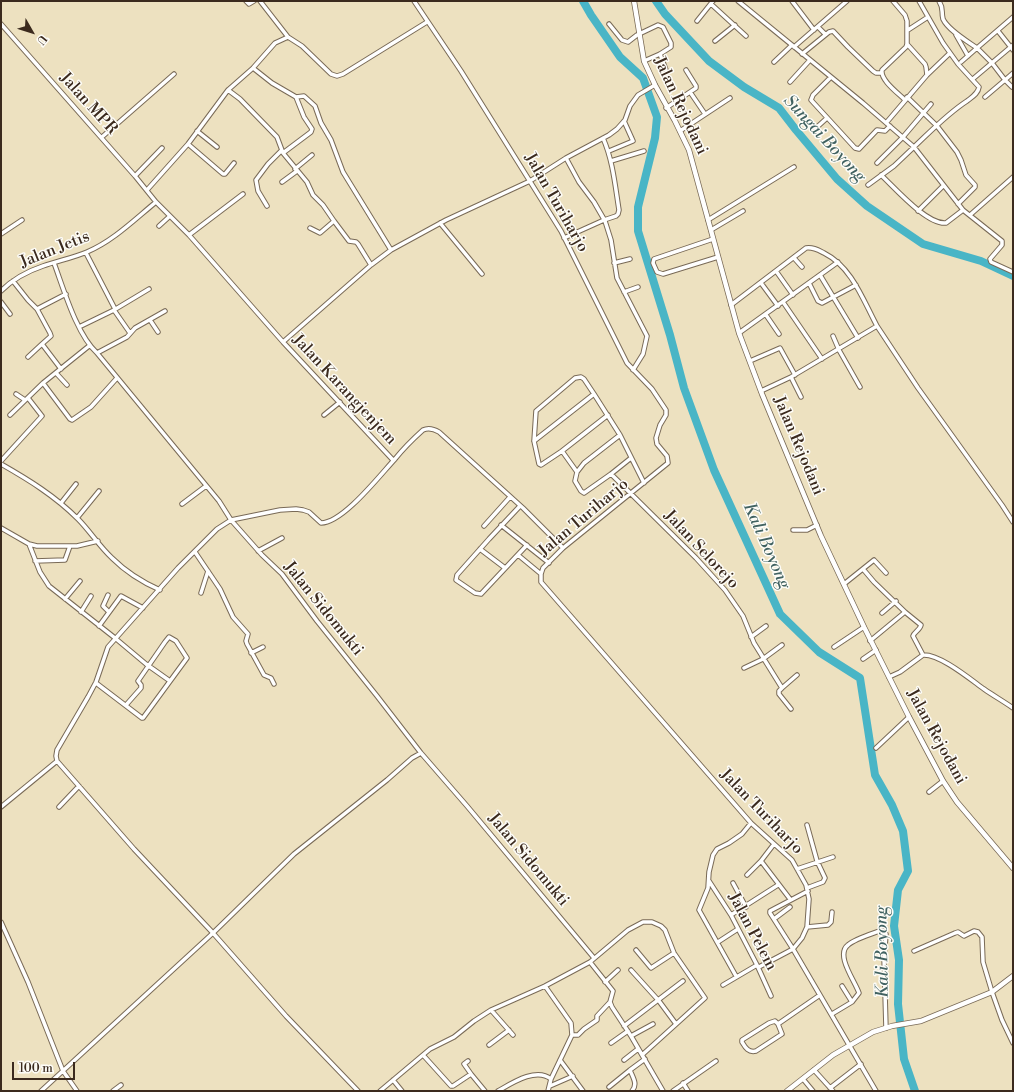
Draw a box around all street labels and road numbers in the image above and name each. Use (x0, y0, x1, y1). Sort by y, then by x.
street label: Jalan Rejodani (649, 54, 711, 158)
street label: Jalan MPR (55, 69, 121, 139)
street label: Jalan Turiharjo (520, 150, 592, 256)
street label: Jalan Jetis (17, 227, 93, 273)
street label: Jalan Karangjenjem (288, 331, 400, 449)
street label: Jalan Rejodani (768, 394, 828, 498)
street label: Jalan Turiharjo (535, 475, 633, 561)
street label: Jalan Selorejo (660, 507, 742, 593)
street label: Jalan Sidomukti (279, 558, 367, 660)
street label: Jalan Rejodani (902, 686, 970, 788)
street label: Jalan Turiharjo (715, 765, 807, 859)
street label: Jalan Sidomukti (484, 810, 572, 910)
street label: Jalan Pelem (723, 890, 781, 974)

